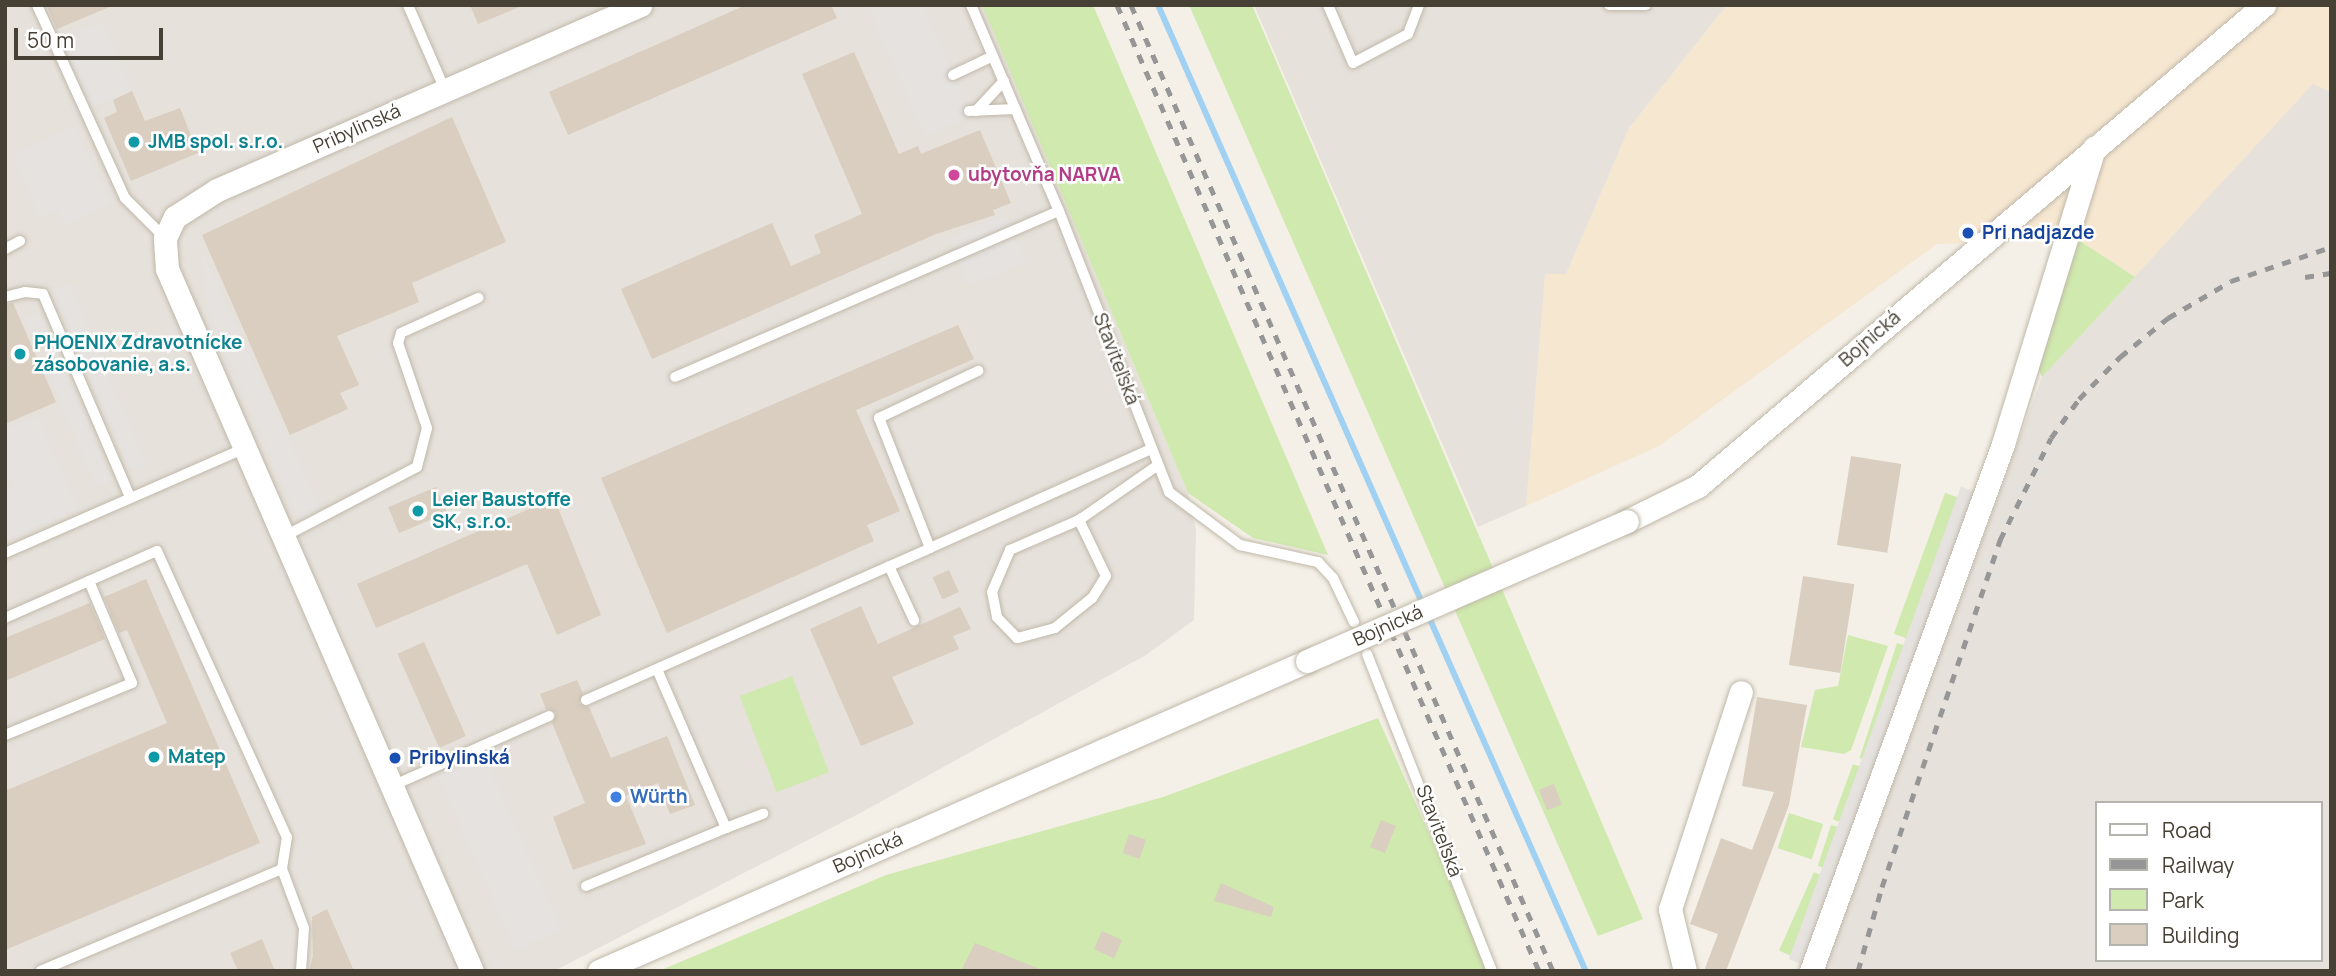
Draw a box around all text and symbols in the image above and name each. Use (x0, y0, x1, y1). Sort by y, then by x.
scale bar (18, 14, 166, 58)
text: 50 m (27, 26, 74, 54)
street label: Pribylinská (310, 100, 404, 158)
place label: JMB spol. s.r.o. (148, 131, 283, 153)
marker: JMB spol. s.r.o. (126, 134, 142, 150)
place label: ubytovňa NARVA (968, 164, 1121, 186)
marker: ubytovňa NARVA (946, 167, 962, 183)
place label: Pri nadjazde (1982, 222, 2094, 244)
marker: Pri nadjazde (1960, 225, 1976, 241)
street label: Bojnická (1835, 306, 1905, 372)
street label: Staviteľská (1088, 310, 1144, 408)
place label: PHOENIX Zdravotnícke zásobovanie, a.s. (34, 332, 242, 376)
marker: PHOENIX Zdravotnícke zásobovanie, a.s. (12, 346, 28, 362)
place label: Leier Baustoffe SK, s.r.o. (432, 489, 571, 533)
marker: Leier Baustoffe SK, s.r.o. (410, 503, 426, 519)
street label: Bojnická (1350, 601, 1426, 651)
place label: Matep (168, 746, 226, 768)
place label: Pribylinská (409, 747, 510, 769)
marker: Matep (146, 749, 162, 765)
marker: Pribylinská (387, 750, 403, 766)
street label: Staviteľská (1411, 782, 1467, 880)
place label: Würth (630, 786, 688, 808)
marker: Würth (608, 789, 624, 805)
legend (2094, 801, 2322, 962)
text: Road (2162, 816, 2212, 844)
street label: Bojnická (830, 828, 906, 878)
text: Railway (2162, 851, 2234, 879)
text: Park (2162, 886, 2204, 914)
text: Building (2162, 921, 2239, 949)

